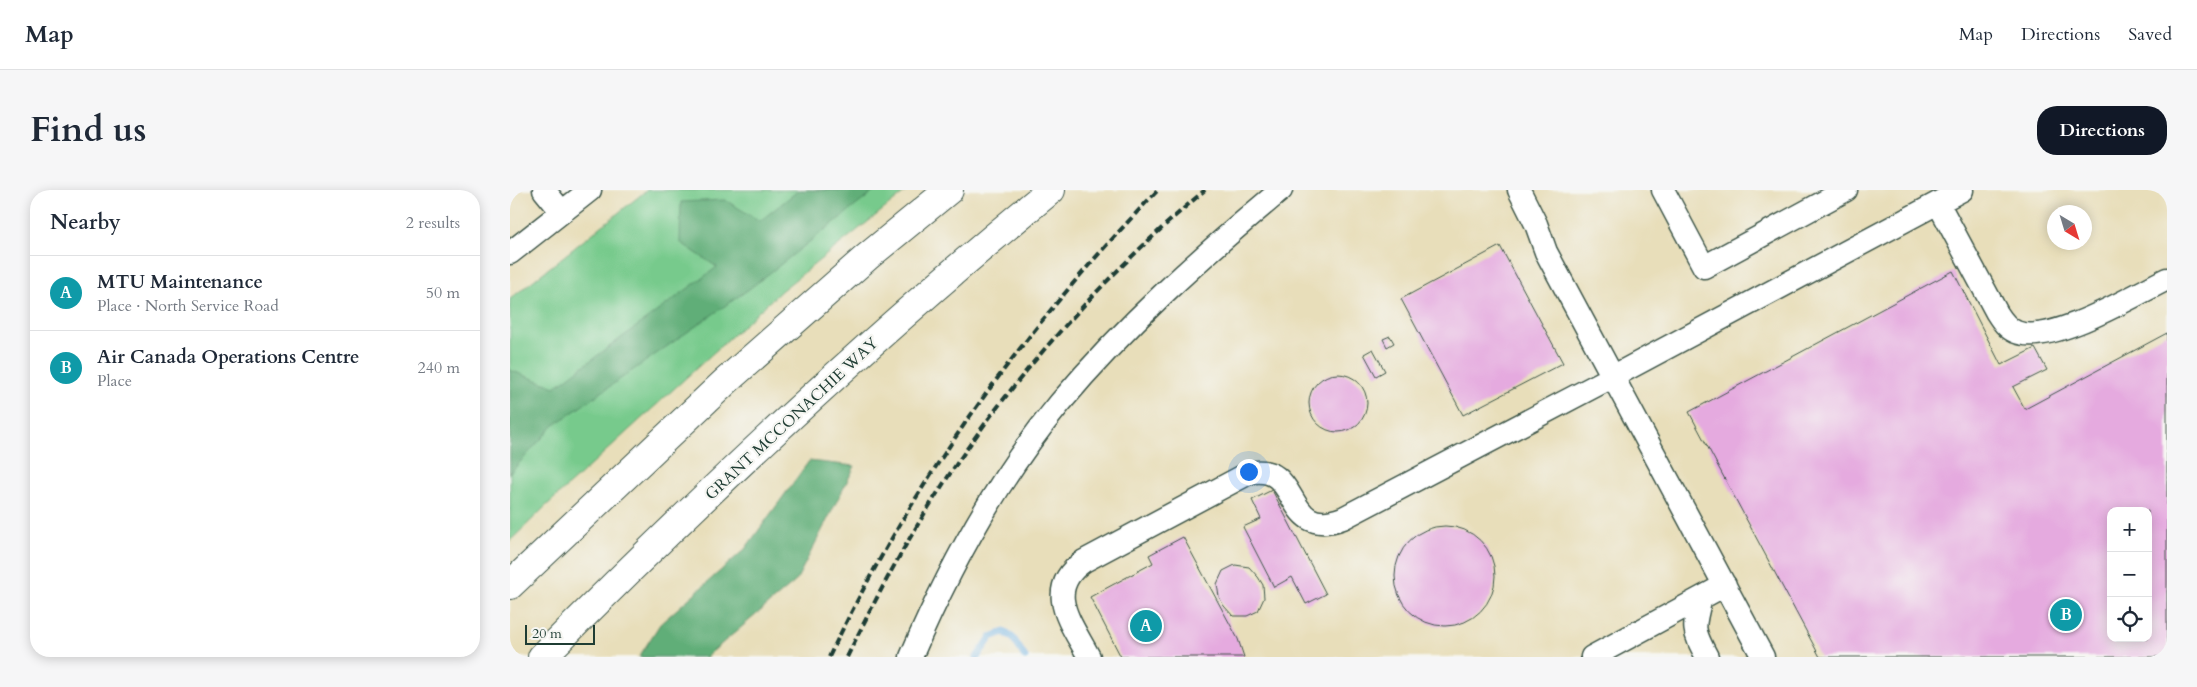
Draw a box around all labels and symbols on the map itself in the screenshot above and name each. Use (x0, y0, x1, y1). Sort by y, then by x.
north arrow (2047, 205, 2092, 250)
street label: GRANT MCCONACHIE WAY (700, 332, 883, 505)
your location (1236, 459, 1262, 485)
pin: B (2050, 596, 2082, 634)
pin: A (1130, 607, 1162, 645)
scale bar (525, 622, 595, 645)

